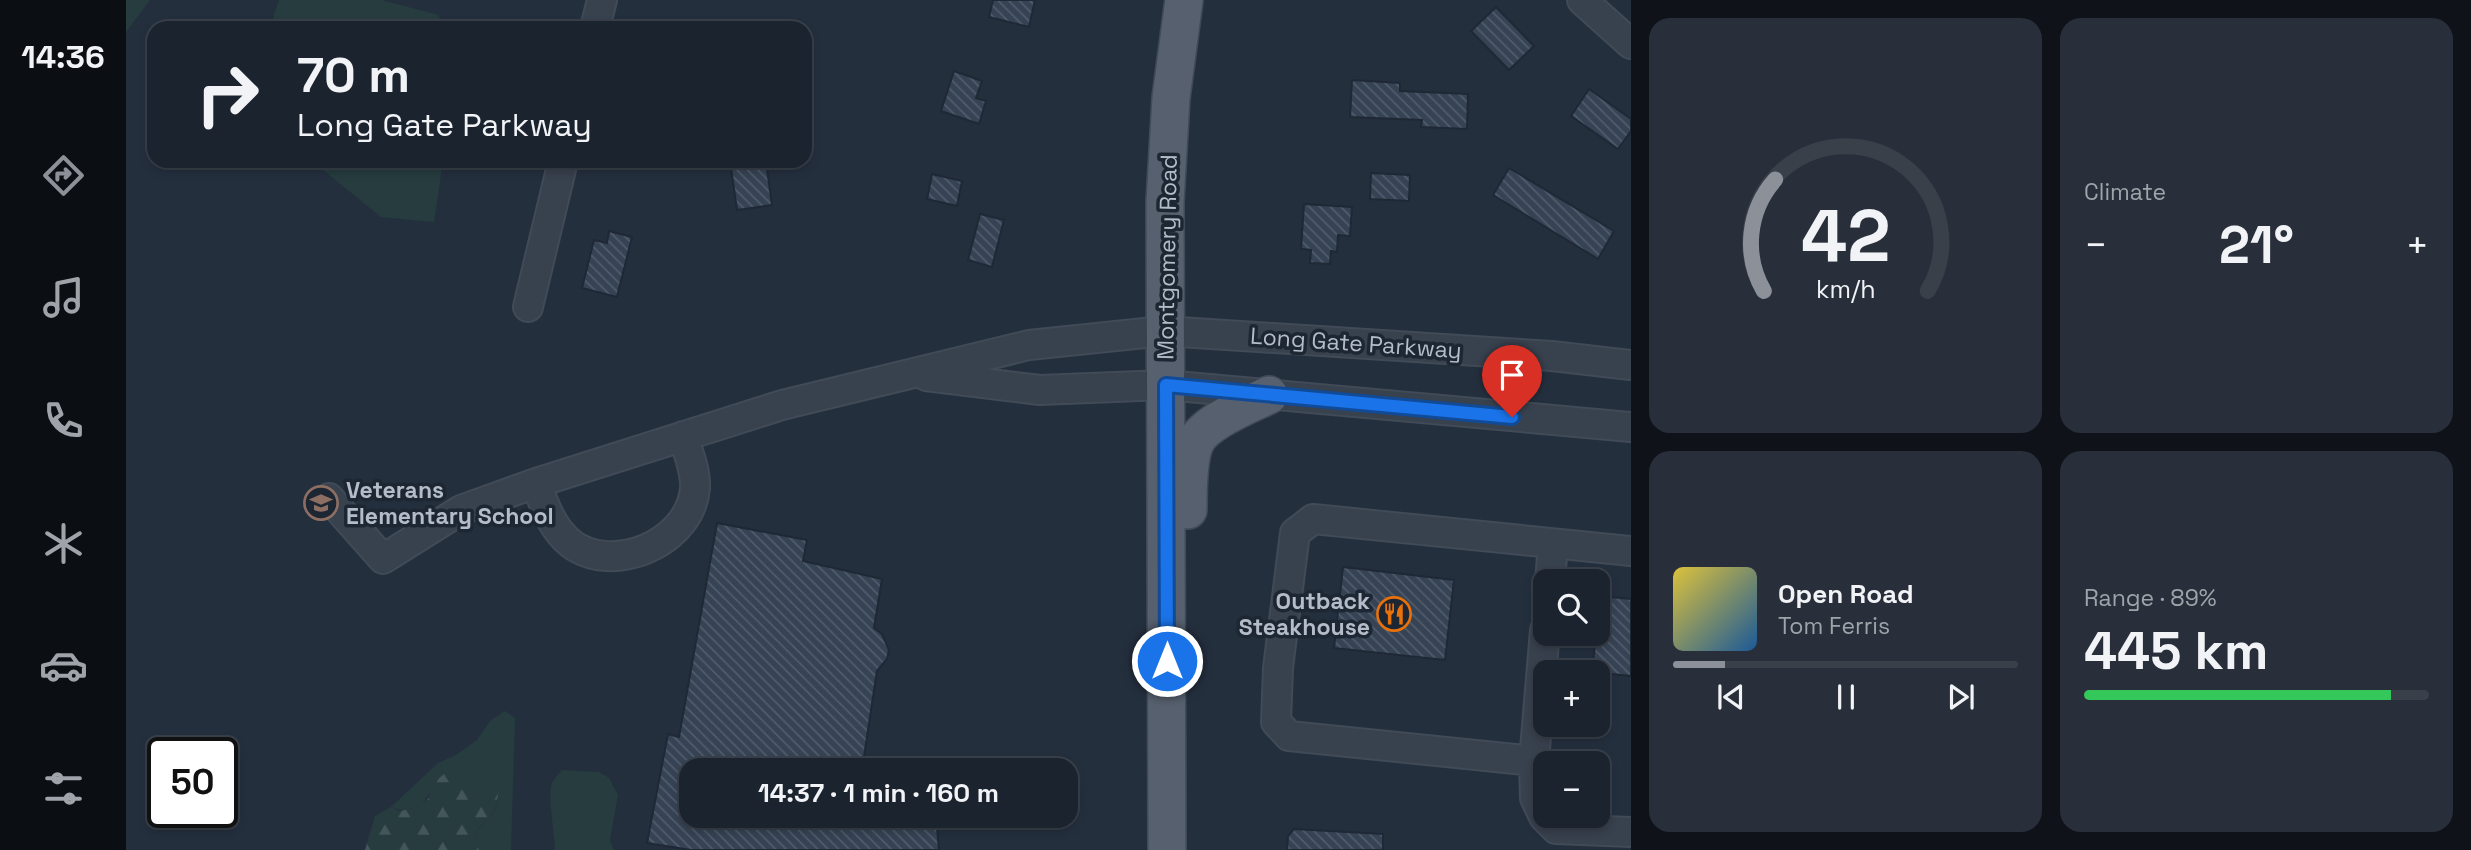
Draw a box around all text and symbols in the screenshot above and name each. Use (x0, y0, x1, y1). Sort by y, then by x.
text: 14:36 (21, 37, 105, 77)
text: 70 m (297, 44, 410, 106)
icon: right (182, 49, 273, 140)
text: Long Gate Parkway (297, 105, 592, 145)
icon: directions (39, 151, 88, 200)
street label: Montgomery Road (1150, 154, 1184, 360)
text: Climate (2084, 177, 2166, 207)
text: 42 (1801, 190, 1890, 283)
text: 21° (2219, 212, 2294, 278)
text: − (2084, 221, 2108, 269)
text: + (2405, 221, 2429, 269)
icon: music (39, 273, 88, 322)
text: km/h (1816, 273, 1875, 305)
street label: Long Gate Parkway (1249, 321, 1463, 365)
pin (1482, 345, 1542, 417)
icon: arrive (1493, 356, 1531, 394)
icon: phone (39, 396, 88, 445)
place label: Veterans Elementary School (346, 475, 554, 531)
school or university icon: Veterans Elementary School (302, 484, 340, 522)
icon: climate (39, 519, 88, 568)
map controls (1533, 569, 1610, 828)
button: search (1533, 569, 1610, 646)
text: Open Road (1778, 577, 1914, 611)
text: Range · 89% (2084, 583, 2217, 613)
place label: Outback Steakhouse (1239, 586, 1370, 642)
restaurant icon: Outback Steakhouse (1375, 595, 1413, 633)
text: Tom Ferris (1778, 611, 1890, 641)
text: 445 km (2084, 618, 2268, 684)
position arrow (1130, 624, 1204, 698)
icon: car (39, 641, 88, 690)
button: + (1533, 660, 1610, 737)
icon: previous (1712, 678, 1750, 716)
icon: pause (1827, 678, 1865, 716)
icon: next (1942, 678, 1980, 716)
speed limit sign: 50 (147, 737, 238, 828)
button: − (1533, 751, 1610, 828)
icon: filters (39, 764, 88, 813)
text: 14:37 · 1 min · 160 m (758, 776, 999, 810)

